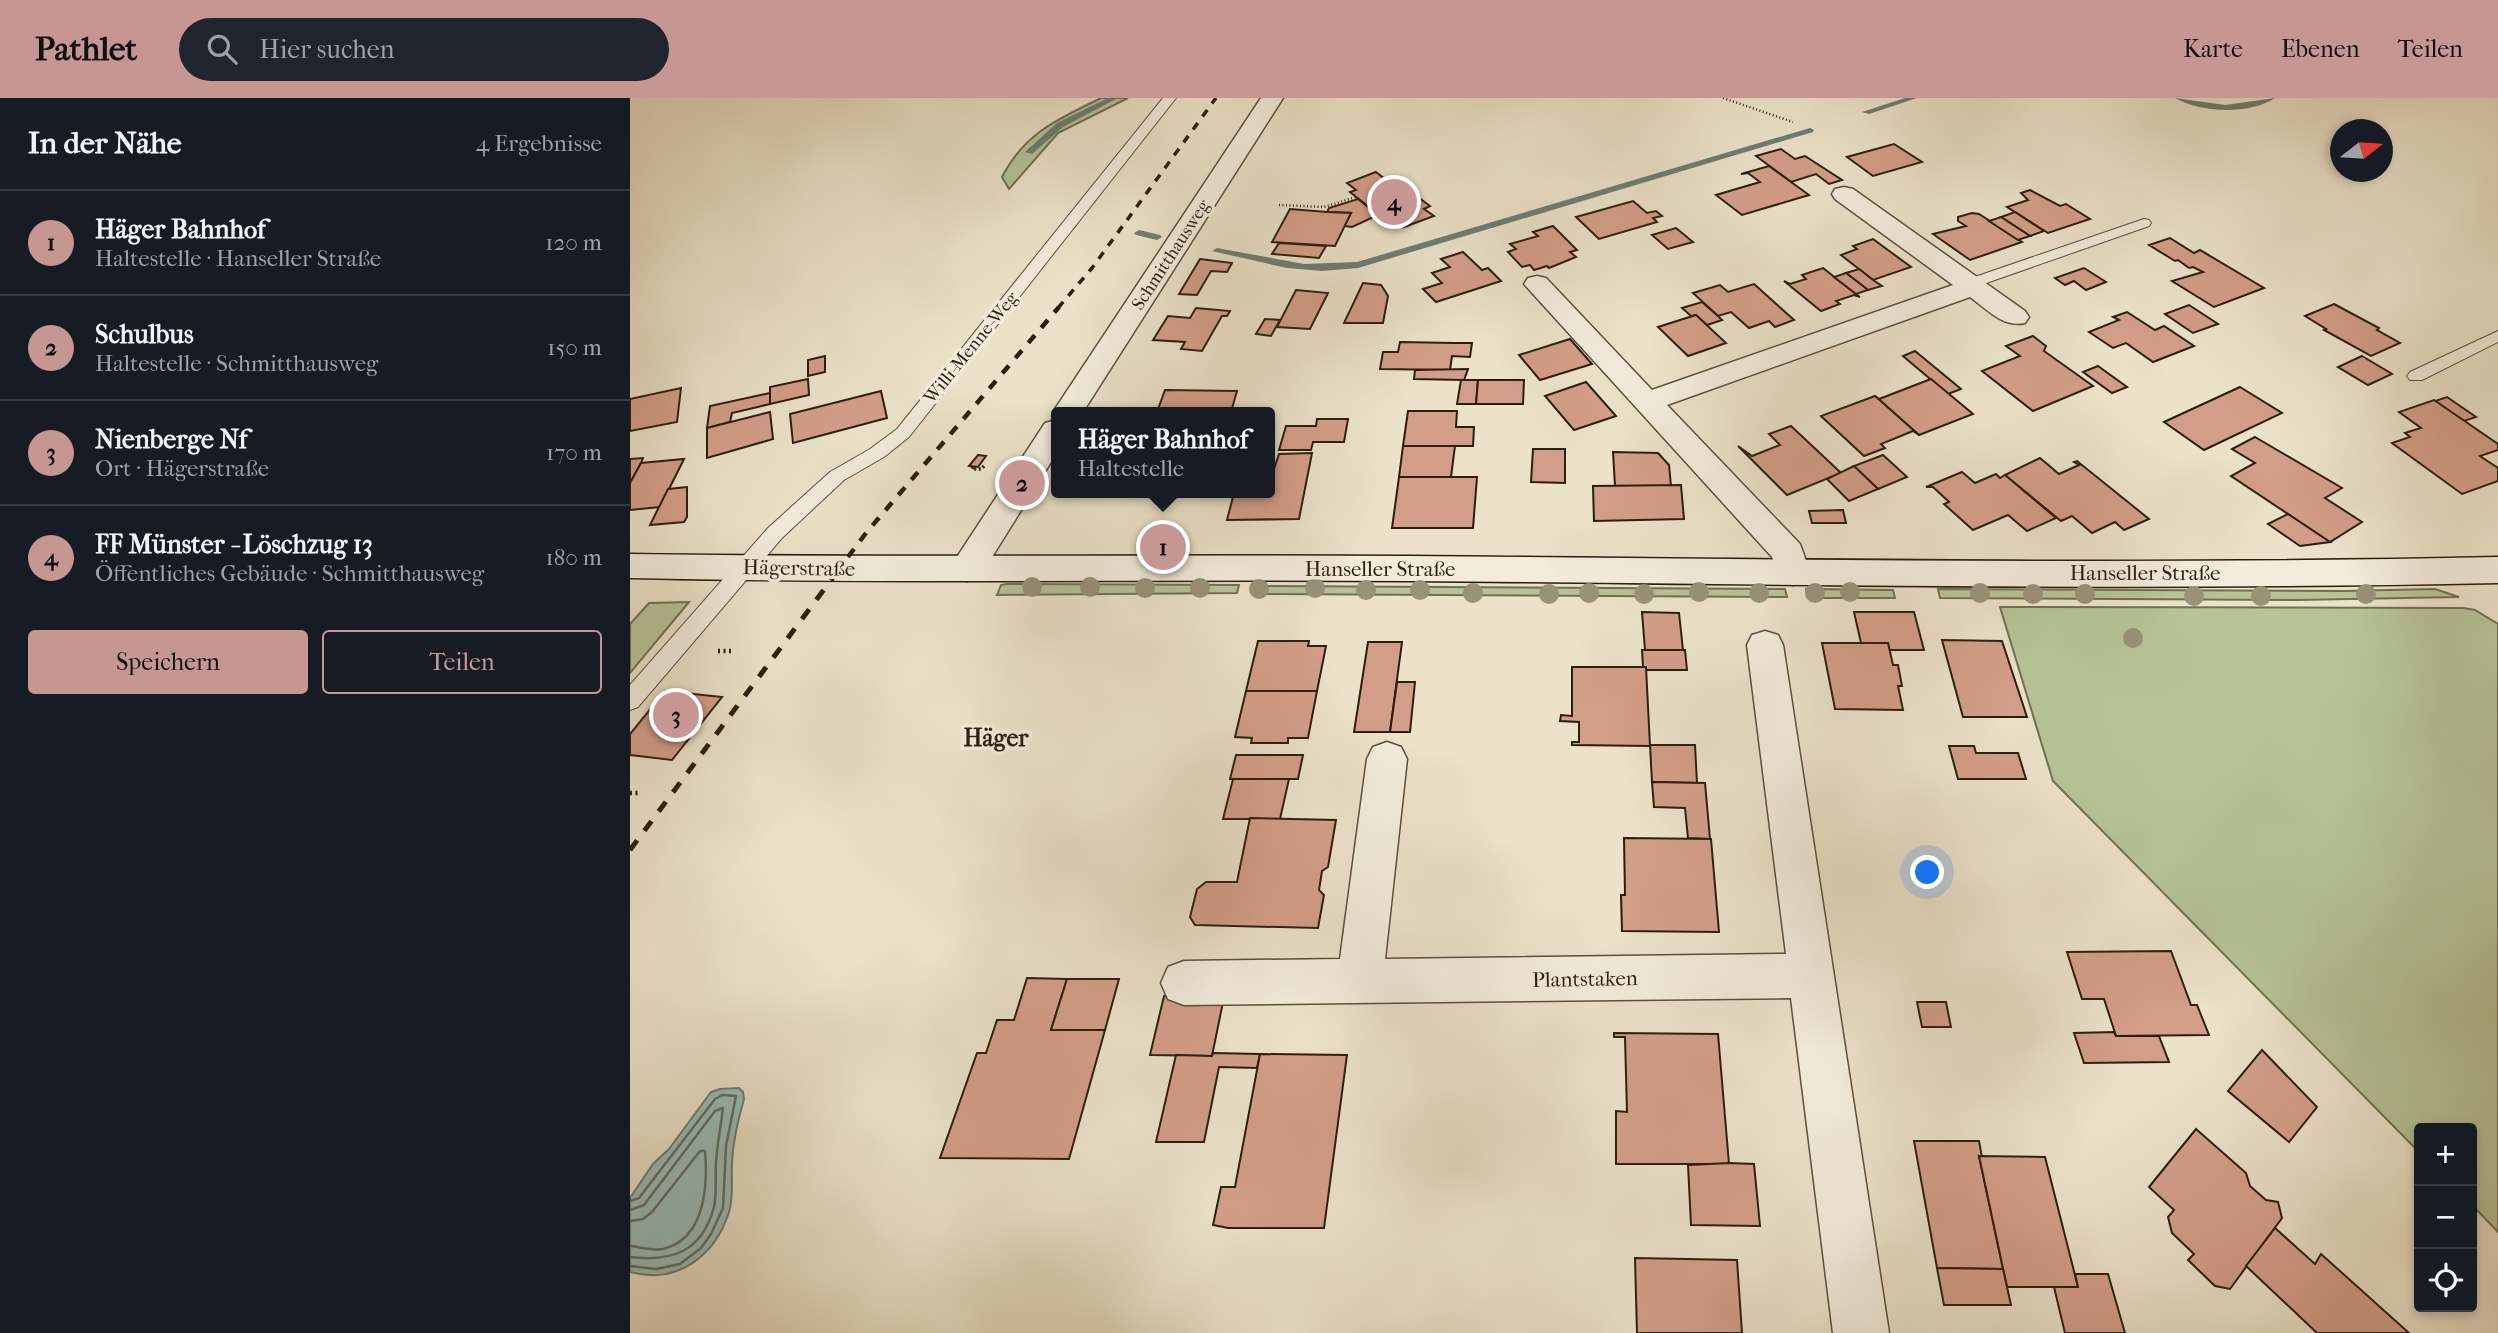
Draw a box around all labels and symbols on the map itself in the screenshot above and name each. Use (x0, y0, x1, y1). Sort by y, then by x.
north arrow (2330, 119, 2393, 182)
pin: 4 (1371, 176, 1417, 228)
street label: Schmitthausweg (1128, 196, 1215, 314)
street label: Willi-Menne-Weg (919, 288, 1023, 409)
pin: 2 (999, 457, 1045, 509)
pin: 1 (1140, 521, 1186, 573)
street label: Hägerstraße (742, 555, 856, 581)
street label: Hanseller Straße (1305, 557, 1455, 581)
street label: Hanseller Straße (2070, 561, 2220, 585)
pin: 3 (653, 689, 699, 741)
district label: Häger (964, 724, 1029, 752)
your location (1910, 855, 1944, 889)
street label: Plantstaken (1532, 966, 1638, 992)

